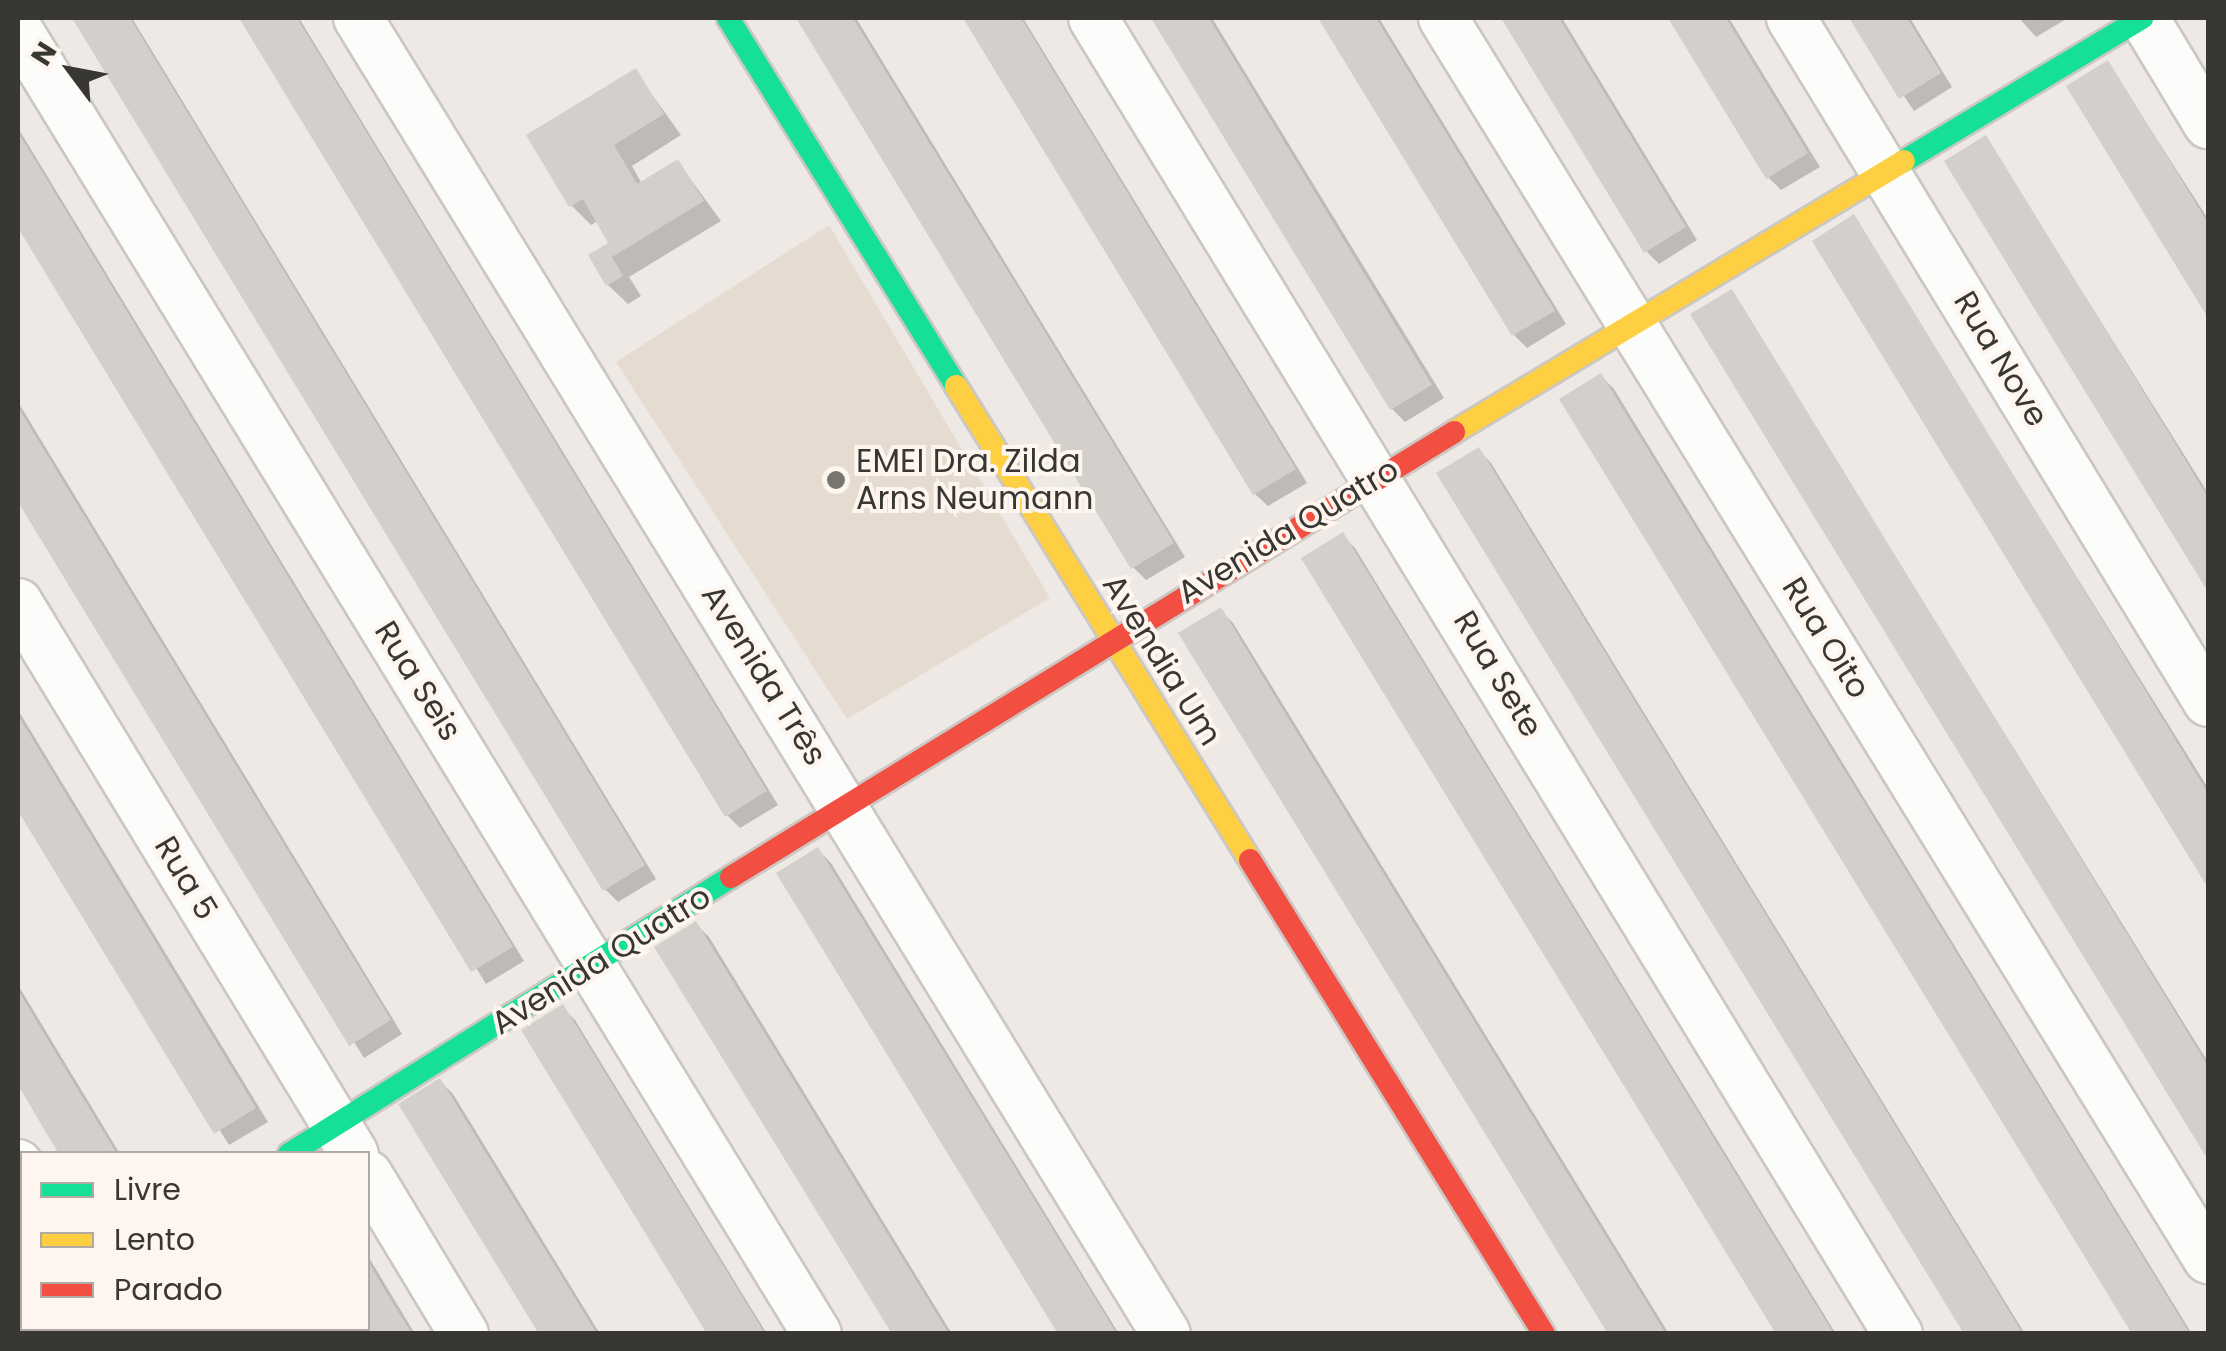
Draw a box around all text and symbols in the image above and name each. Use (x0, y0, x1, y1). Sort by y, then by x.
north arrow (20, 20, 120, 120)
text: N (22, 35, 66, 73)
street label: Rua Nove (1946, 284, 2056, 434)
place label: EMEI Dra. Zilda Arns Neumann (856, 443, 1094, 518)
street label: Avenida Quatro (1171, 450, 1405, 612)
marker: EMEI Dra. Zilda Arns Neumann (825, 469, 847, 491)
street label: Avendia Um (1094, 568, 1230, 752)
street label: Rua Oito (1774, 570, 1878, 706)
street label: Avenida Três (693, 578, 835, 772)
street label: Rua Sete (1445, 604, 1551, 744)
street label: Rua Seis (366, 614, 470, 748)
street label: Rua 5 (146, 829, 226, 927)
street label: Avenida Quatro (484, 877, 718, 1043)
legend (20, 1151, 370, 1331)
text: Livre (114, 1168, 181, 1211)
text: Lento (114, 1218, 195, 1261)
text: Parado (114, 1268, 223, 1311)

